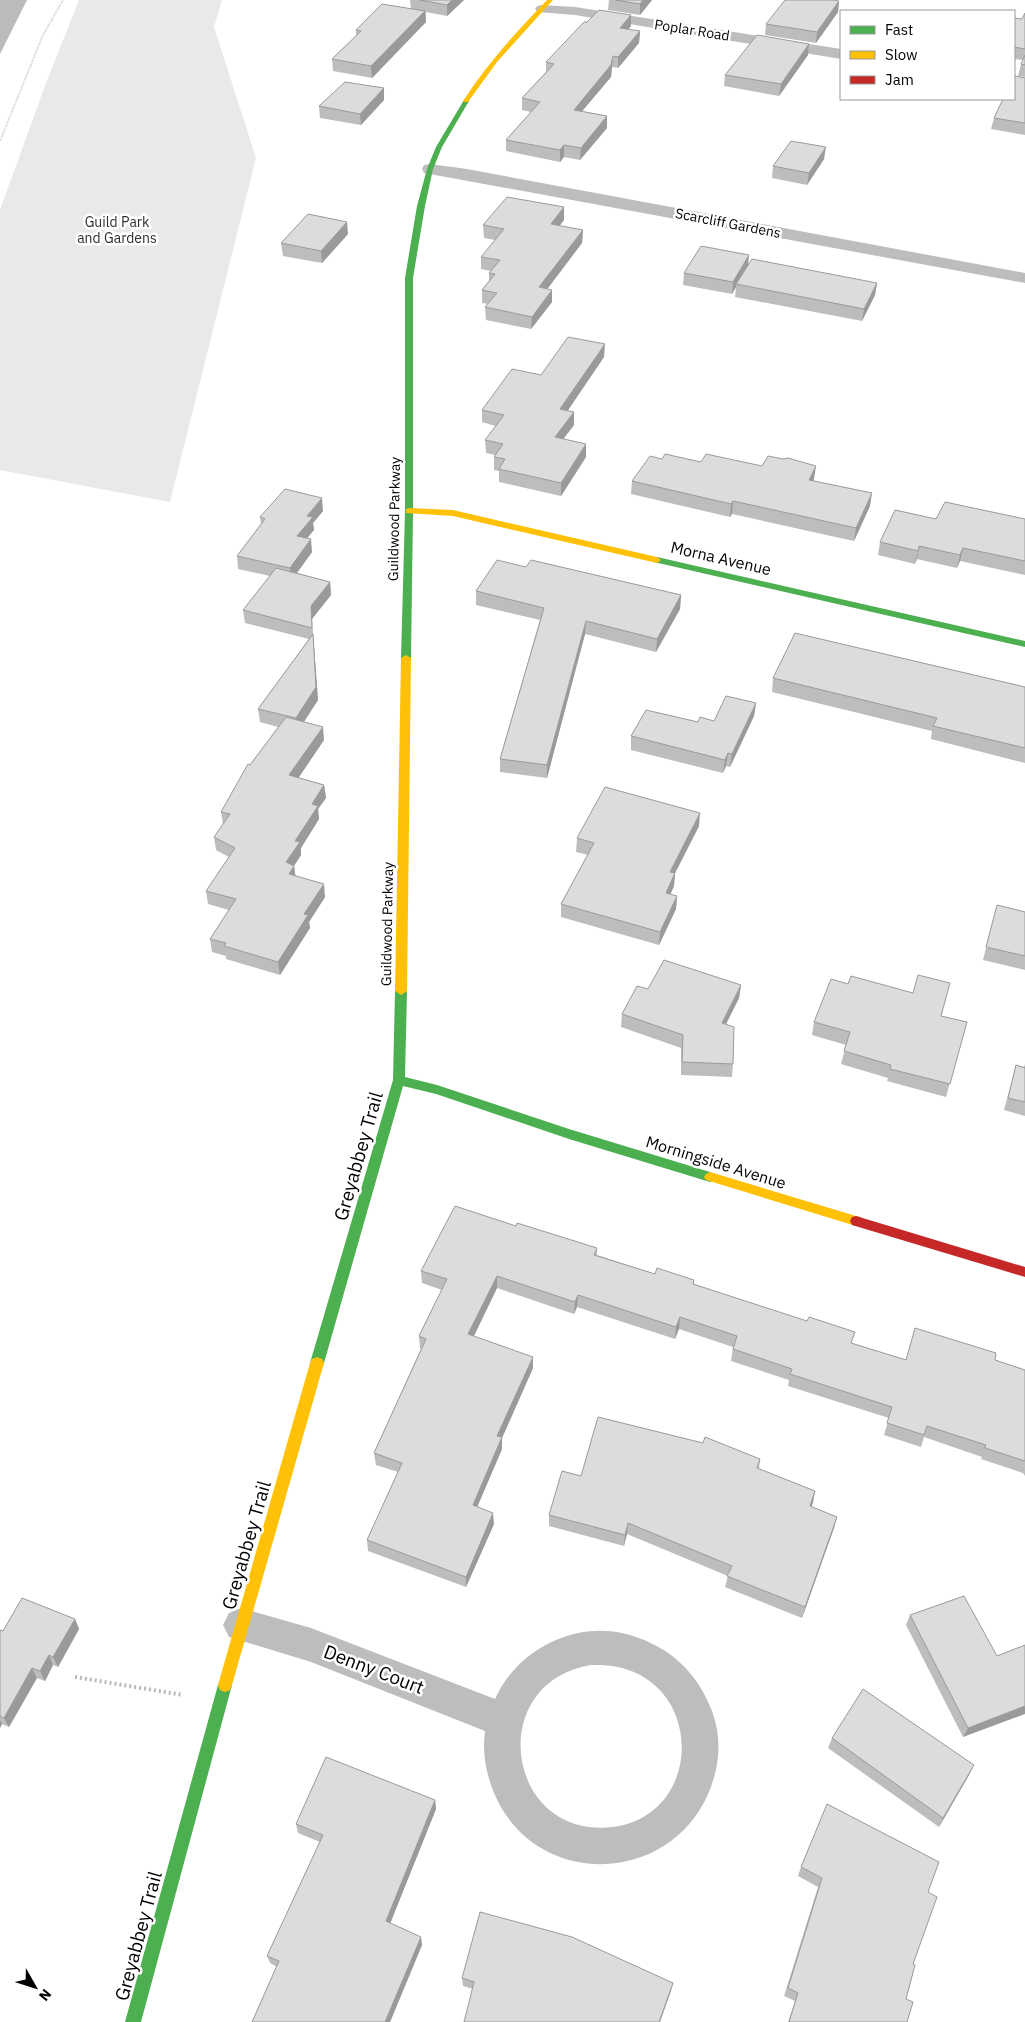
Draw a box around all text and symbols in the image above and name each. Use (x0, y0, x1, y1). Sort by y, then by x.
legend (840, 10, 1015, 100)
street label: Poplar Road (653, 15, 731, 45)
text: Fast (885, 20, 913, 39)
text: Slow (885, 45, 918, 64)
text: Jam (885, 70, 914, 89)
street label: Scarcliff Gardens (674, 204, 783, 242)
park label: Guild Park and Gardens (77, 213, 157, 247)
street label: Guildwood Parkway (384, 457, 404, 581)
street label: Morna Avenue (669, 537, 773, 579)
street label: Guildwood Parkway (377, 862, 397, 986)
street label: Greyabbey Trail (328, 1089, 388, 1223)
street label: Morningside Avenue (643, 1131, 789, 1193)
street label: Greyabbey Trail (216, 1478, 276, 1612)
street label: Denny Court (320, 1639, 428, 1699)
street label: Greyabbey Trail (109, 1869, 167, 2003)
north arrow (10, 1962, 60, 2012)
text: N (35, 1986, 55, 2005)

